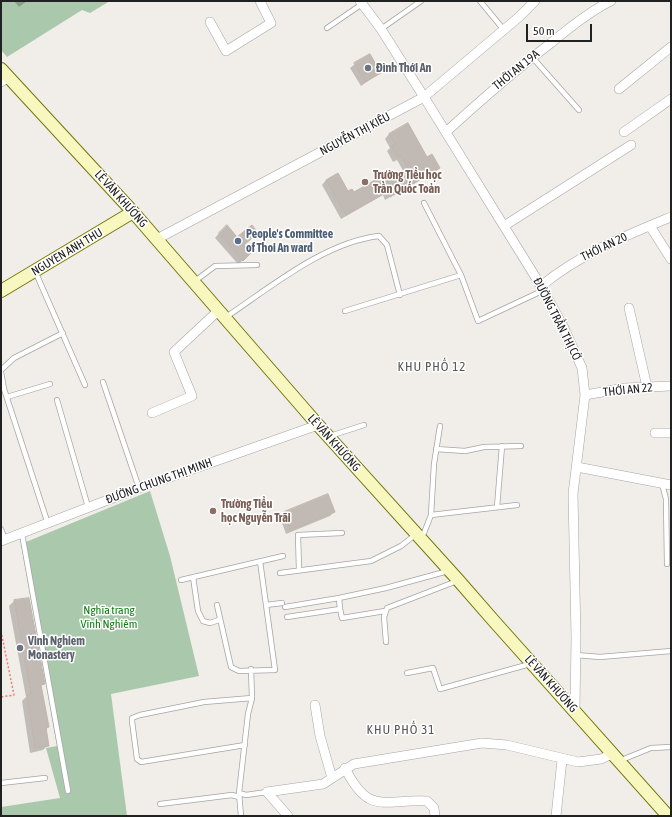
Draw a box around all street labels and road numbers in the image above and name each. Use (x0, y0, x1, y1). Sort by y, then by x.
street label: THỚI AN 19A (490, 47, 542, 93)
street label: NGUYỄN THỊ KIÊU (317, 109, 393, 159)
street label: LÊ VĂN KHƯƠNG (92, 167, 150, 231)
street label: NGUYEN ANH THU (29, 225, 105, 279)
street label: THỚI AN 20 (578, 230, 630, 264)
street label: ĐƯỜNG TRẦN THỊ CỜ (530, 275, 584, 363)
street label: THỚI AN 22 (602, 380, 654, 400)
street label: LÊ VĂN KHƯƠNG (305, 411, 363, 475)
street label: ĐƯỜNG CHUNG THỊ MINH (104, 455, 214, 507)
street label: LÊ VĂN KHƯƠNG (522, 652, 580, 716)

